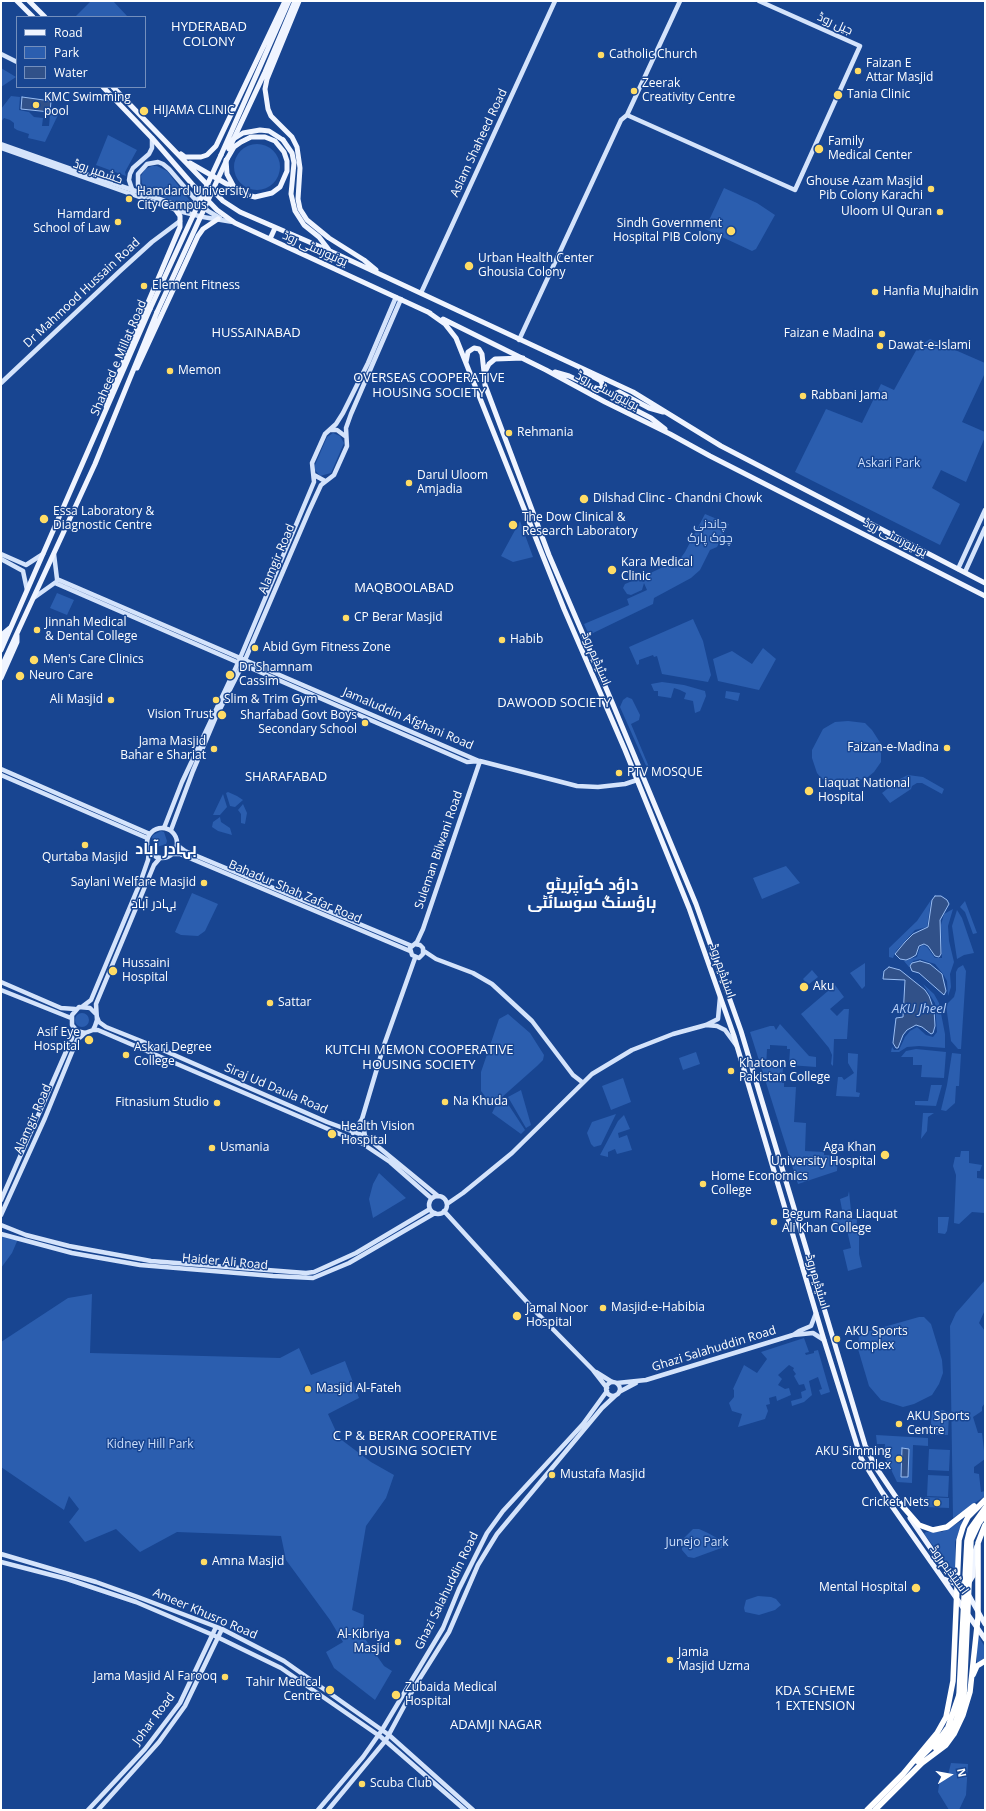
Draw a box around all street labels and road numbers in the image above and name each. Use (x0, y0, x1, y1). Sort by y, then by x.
street label: جیل روڈ (815, 10, 855, 38)
street label: Aslam Shaheed Road (448, 87, 510, 199)
street label: کشمیر روڈ (71, 157, 125, 187)
street label: یونیورسٹی روڈ (280, 228, 350, 270)
street label: Dr Mahmood Hussain Road (21, 235, 143, 351)
street label: Shaheed e Millat Road (88, 298, 150, 418)
street label: یونیورسٹی روڈ (573, 368, 641, 414)
street label: یونیورسٹی روڈ (861, 516, 929, 560)
street label: Alamgir Road (256, 522, 298, 596)
street label: اسٹیڈیم روڈ (578, 630, 614, 688)
street label: Jamaluddin Afghani Road (340, 685, 476, 753)
street label: Suleman Bilwani Road (412, 789, 466, 911)
street label: Bahadur Shah Zafar Road (226, 857, 364, 927)
street label: اسٹیڈیم روڈ (706, 942, 738, 1000)
street label: Siraj Ud Daula Road (222, 1061, 330, 1117)
street label: Alamgir Road (11, 1082, 55, 1156)
street label: Haider Ali Road (182, 1251, 268, 1273)
street label: اسٹیڈیم روڈ (802, 1253, 832, 1311)
street label: Ghazi Salahuddin Road (650, 1323, 778, 1375)
street label: Ghazi Salahuddin Road (412, 1530, 482, 1652)
street label: اسٹیڈیم روڈ (927, 1543, 971, 1597)
street label: Ameer Khusro Road (151, 1586, 259, 1642)
street label: Johar Road (130, 1690, 178, 1748)

